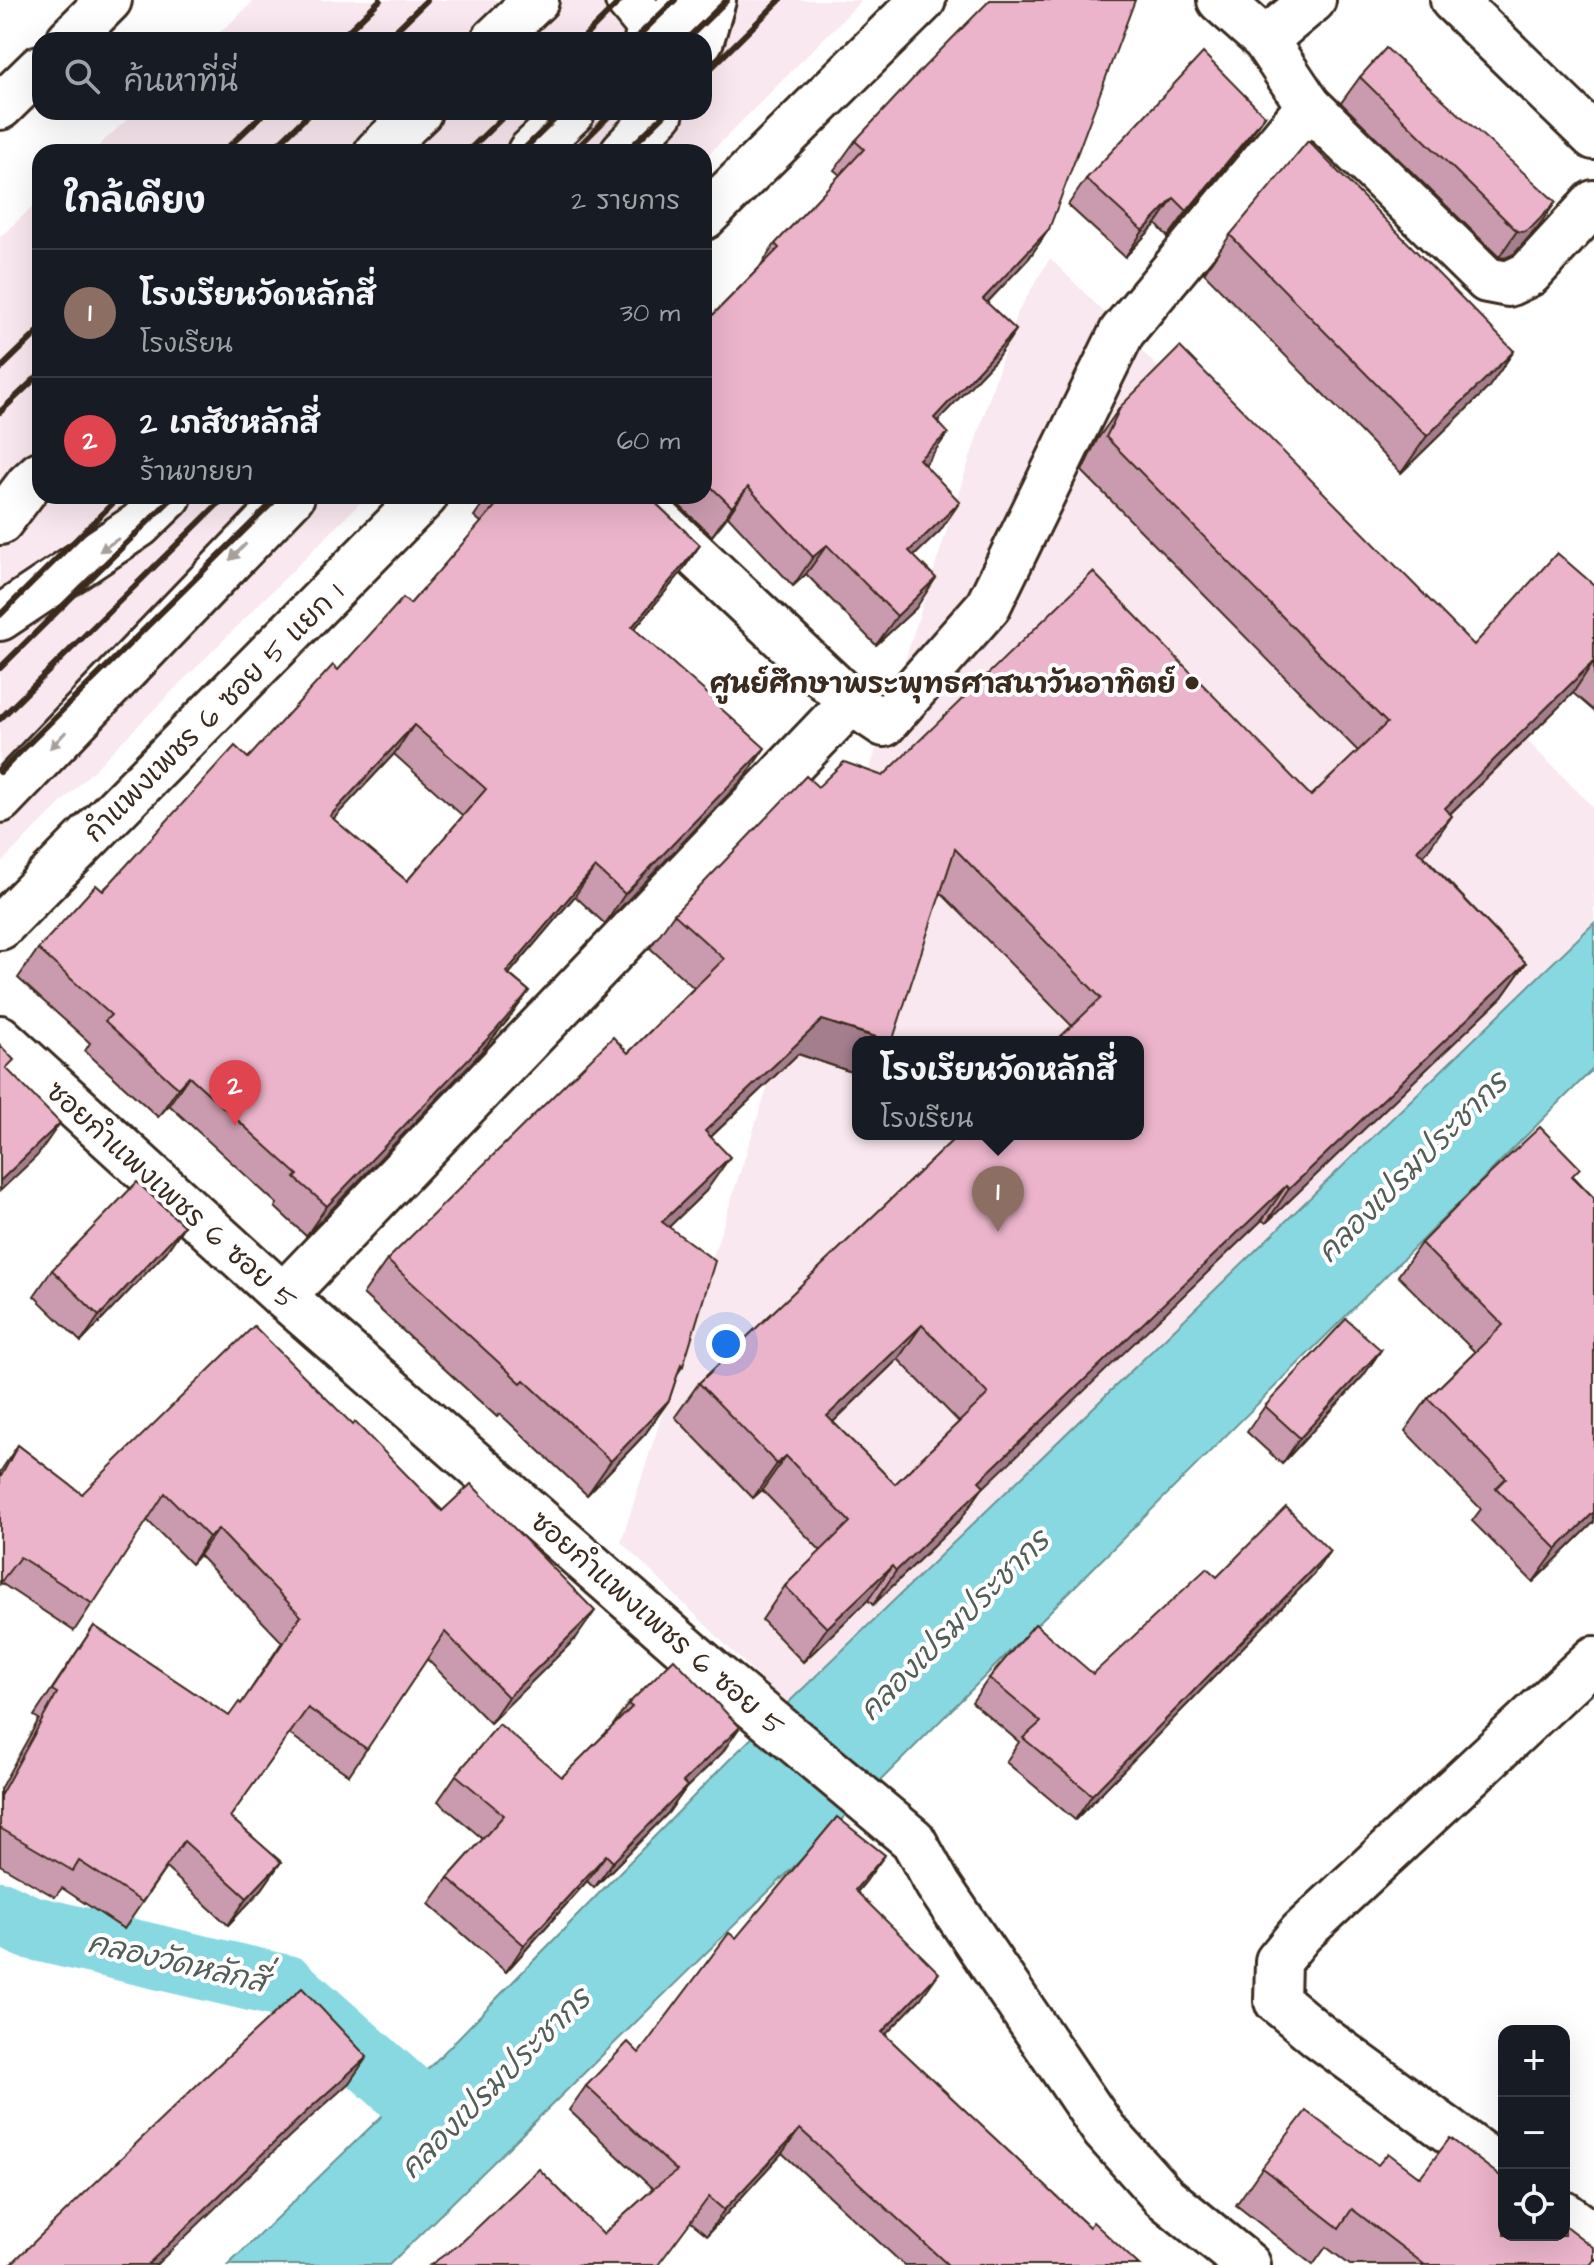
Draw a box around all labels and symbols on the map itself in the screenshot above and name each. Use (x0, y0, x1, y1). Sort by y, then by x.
one-way arrow (98, 537, 120, 552)
one-way arrow (229, 542, 248, 561)
street label: กำแพงเพชร 6 ซอย 5 แยก 1 (75, 574, 353, 852)
place label: ศูนย์ศึกษาพระพุทธศาสนาวันอาทิตย์ (710, 665, 1176, 704)
marker: ศูนย์ศึกษาพระพุทธศาสนาวันอาทิตย์ (1183, 674, 1201, 692)
one-way arrow (49, 730, 68, 749)
pin: 2 (209, 1060, 261, 1126)
water label: คลองเปรมประชากร (1308, 1061, 1520, 1272)
street label: ซอยกำแพงเพชร 6 ซอย 5 (37, 1073, 305, 1320)
pin: 1 (972, 1166, 1024, 1232)
your location (706, 1324, 746, 1364)
street label: ซอยกำแพงเพชร 6 ซอย 5 (521, 1503, 793, 1746)
water label: คลองเปรมประชากร (850, 1519, 1062, 1730)
water label: คลองวัดหลักสี่ (84, 1914, 280, 2006)
water label: คลองเปรมประชากร (391, 1977, 603, 2188)

